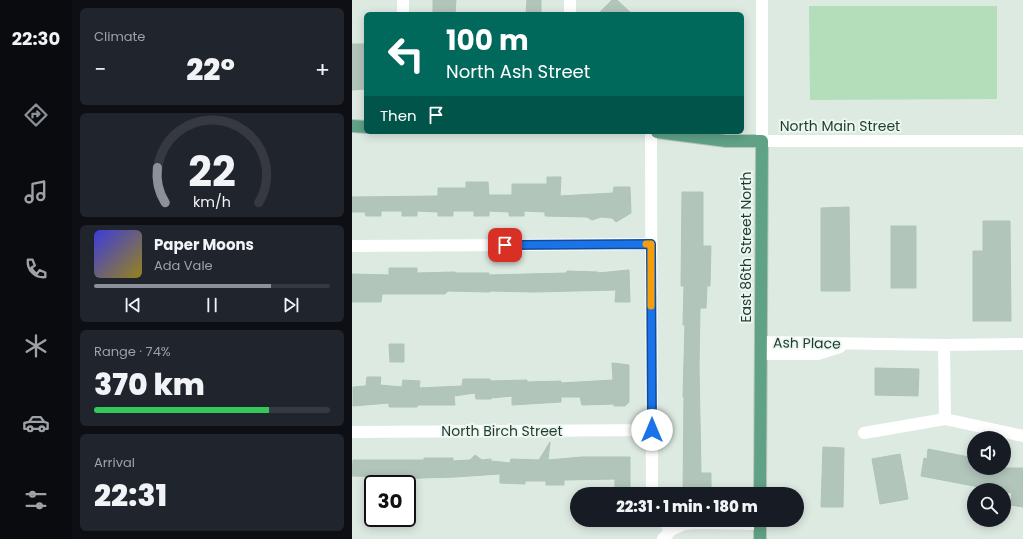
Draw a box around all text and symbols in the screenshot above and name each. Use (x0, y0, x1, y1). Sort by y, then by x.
text: 100 m (446, 21, 529, 60)
text: 22:30 (12, 26, 60, 51)
text: Climate (94, 27, 145, 46)
icon: left (380, 28, 432, 80)
text: 22° (186, 48, 235, 91)
text: − (94, 54, 106, 85)
text: + (315, 54, 330, 85)
text: North Ash Street (446, 59, 590, 84)
icon: directions (22, 101, 50, 129)
icon: arrive (425, 104, 447, 126)
text: Then (380, 105, 417, 126)
street label: North Main Street (780, 116, 900, 136)
text: 22 (188, 142, 236, 201)
street label: East 86th Street North (736, 171, 756, 323)
icon: music (22, 178, 50, 206)
text: km/h (193, 191, 231, 211)
pin (488, 228, 522, 262)
text: Paper Moons (154, 234, 254, 255)
icon: arrive (494, 234, 516, 256)
icon: phone (22, 255, 50, 283)
text: Ada Vale (154, 256, 213, 275)
icon: previous (122, 294, 144, 316)
icon: pause (201, 294, 223, 316)
icon: next (280, 294, 302, 316)
icon: climate (22, 332, 50, 360)
street label: Ash Place (773, 332, 841, 354)
text: Range · 74% (94, 342, 171, 361)
text: 370 km (94, 363, 205, 406)
icon: car (22, 409, 50, 437)
position arrow (631, 409, 673, 451)
street label: North Birch Street (441, 421, 563, 441)
map controls (967, 431, 1011, 527)
button: sound (967, 431, 1011, 475)
text: Arrival (94, 453, 135, 472)
text: 22:31 (94, 474, 167, 517)
speed limit sign: 30 (364, 475, 416, 527)
button: search (967, 483, 1011, 527)
icon: filters (22, 486, 50, 514)
text: 22:31 · 1 min · 180 m (616, 496, 758, 517)

